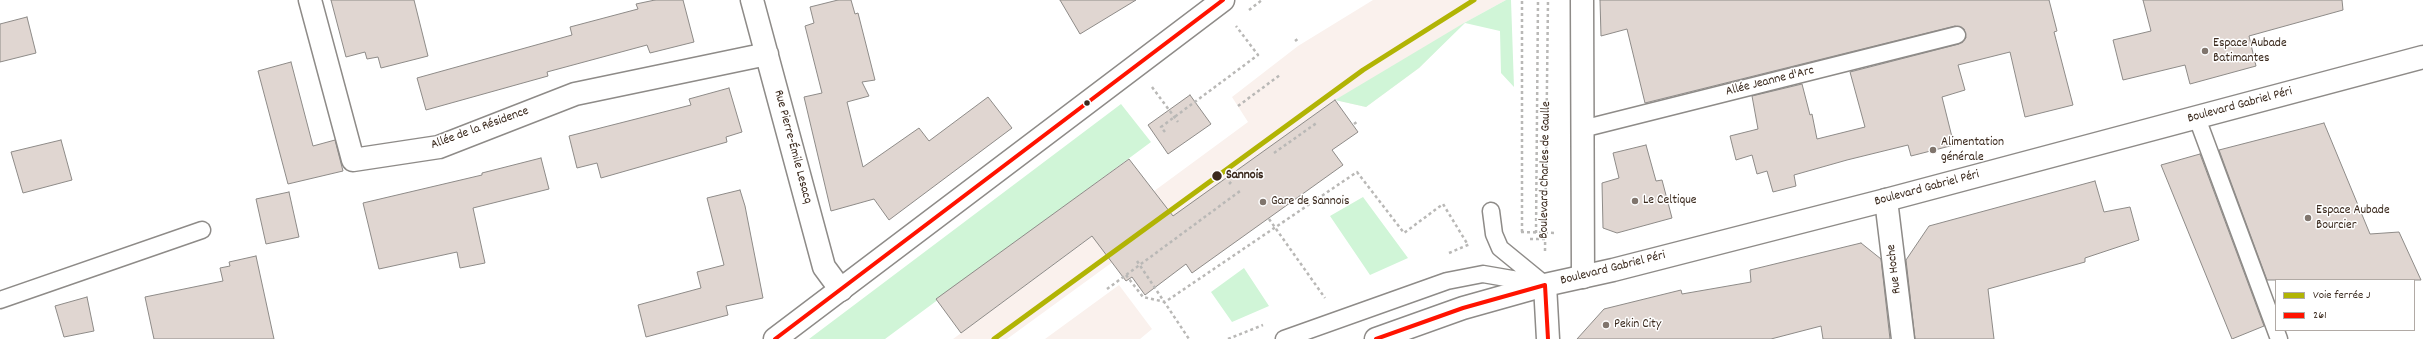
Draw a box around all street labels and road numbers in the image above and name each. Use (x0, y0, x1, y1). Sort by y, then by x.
street label: Allée Jeanne d'Arc (1724, 63, 1816, 101)
street label: Boulevard Gabriel Péri (2186, 85, 2294, 127)
street label: Rue Pierre-Émile Lesacq (769, 88, 815, 206)
street label: Boulevard Charles de Gaulle (1537, 101, 1555, 239)
street label: Allée de la Résidence (429, 104, 531, 154)
street label: Boulevard Gabriel Péri (1873, 168, 1981, 210)
street label: Rue Hoche (1884, 243, 1906, 295)
street label: Boulevard Gabriel Péri (1559, 248, 1667, 290)

